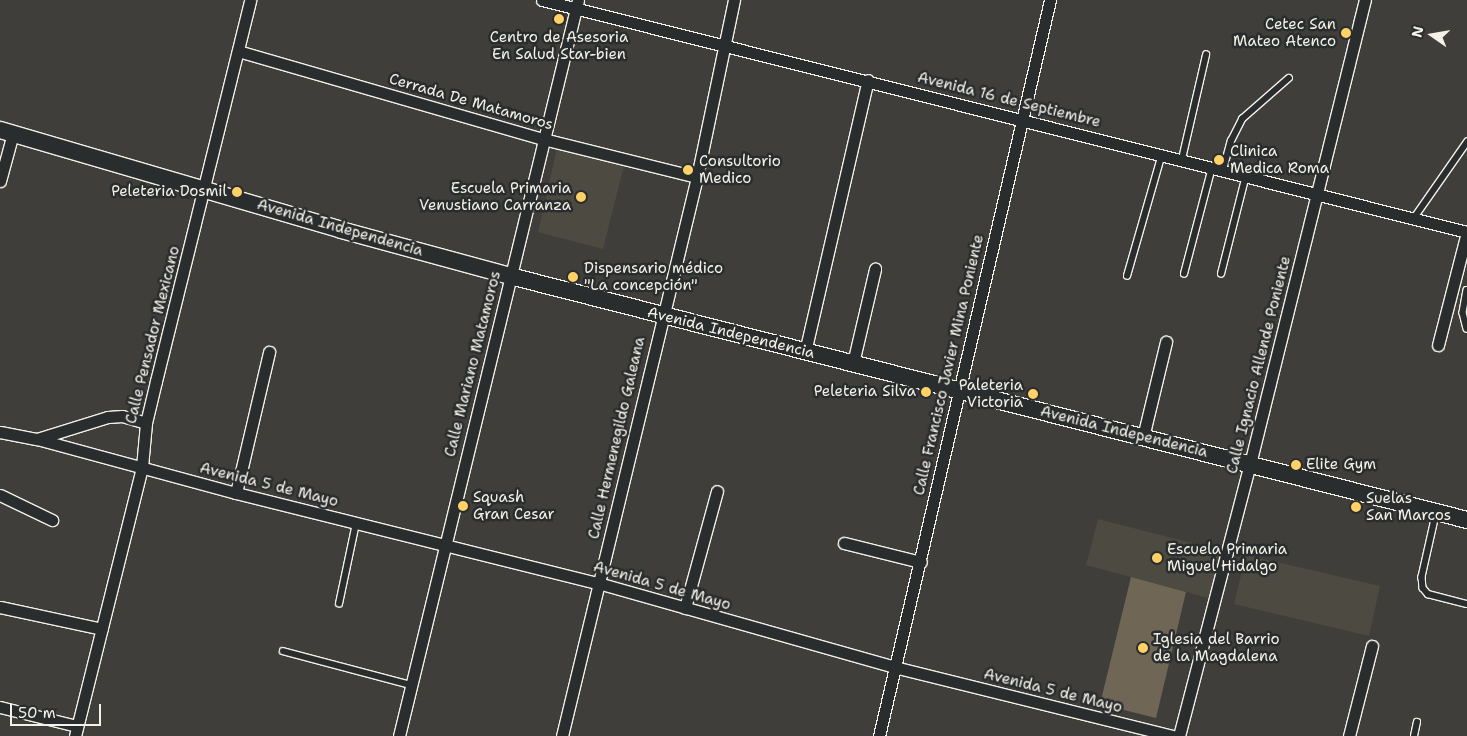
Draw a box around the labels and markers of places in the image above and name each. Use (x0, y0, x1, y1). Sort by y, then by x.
marker: Centro de Asesoria En Salud Star-bien (552, 12, 566, 26)
place label: Cetec San Mateo Atenco (1233, 15, 1336, 50)
marker: Cetec San Mateo Atenco (1340, 27, 1352, 39)
place label: Centro de Asesoria En Salud Star-bien (490, 28, 628, 63)
place label: Clinica Medica Roma (1230, 142, 1329, 177)
place label: Consultorio Medico (699, 152, 781, 187)
marker: Clinica Medica Roma (1212, 153, 1226, 167)
marker: Consultorio Medico (681, 163, 695, 177)
place label: Escuela Primaria Venustiano Carranza (419, 179, 571, 214)
place label: Peleteria Dosmil (111, 183, 227, 201)
marker: Peleteria Dosmil (231, 186, 243, 198)
marker: Escuela Primaria Venustiano Carranza (575, 191, 587, 203)
place label: Dispensario médico "La concepción" (584, 259, 723, 294)
marker: Dispensario médico "La concepción" (566, 270, 580, 284)
place label: Paleteria Victoria (959, 376, 1023, 411)
place label: Peleteria Silva (814, 383, 916, 401)
marker: Peleteria Silva (920, 386, 932, 398)
marker: Paleteria Victoria (1027, 388, 1039, 400)
place label: Elite Gym (1306, 456, 1376, 474)
marker: Elite Gym (1290, 459, 1302, 471)
place label: Squash Gran Cesar (473, 488, 555, 523)
place label: Suelas San Marcos (1366, 489, 1451, 524)
marker: Squash Gran Cesar (457, 500, 469, 512)
marker: Suelas San Marcos (1350, 501, 1362, 513)
place label: Escuela Primaria Miguel Hidalgo (1167, 540, 1287, 575)
marker: Escuela Primaria Miguel Hidalgo (1151, 552, 1163, 564)
place label: Iglesia del Barrio de la Magdalena (1153, 630, 1279, 665)
marker: Iglesia del Barrio de la Magdalena (1137, 642, 1149, 654)

